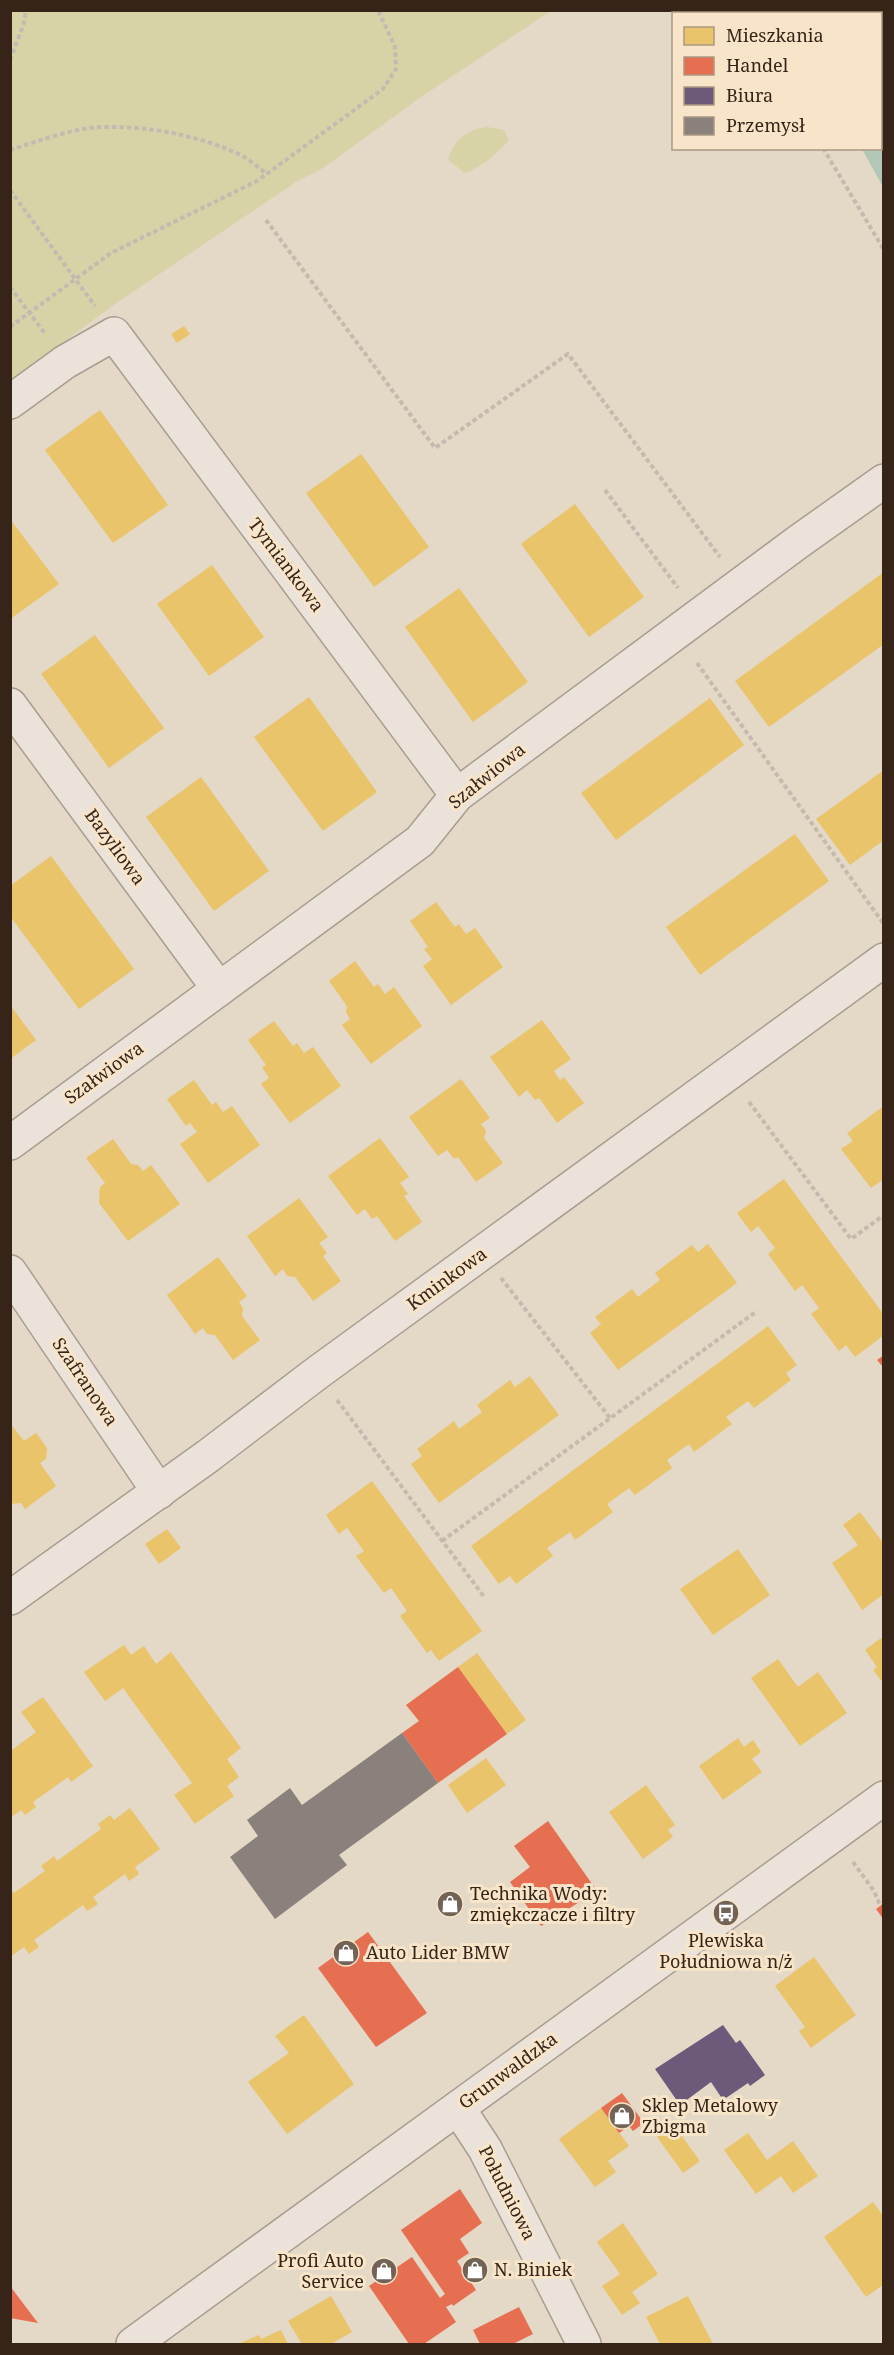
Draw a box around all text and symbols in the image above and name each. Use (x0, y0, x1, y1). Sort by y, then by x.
legend (672, 12, 882, 150)
text: Mieszkania (726, 23, 824, 47)
text: Handel (726, 53, 789, 77)
text: Biura (726, 83, 773, 107)
text: Przemysł (726, 113, 805, 137)
street label: Tymiankowa (244, 512, 330, 616)
street label: Szałwiowa (443, 737, 530, 814)
street label: Bazyliowa (80, 803, 152, 889)
street label: Szałwiowa (59, 1035, 148, 1109)
street label: Kminkowa (402, 1241, 491, 1315)
street label: Szafranowa (47, 1333, 124, 1430)
place label: Technika Wody: zmiękczacze i filtry (470, 1881, 636, 1926)
shop icon: Technika Wody: zmiękczacze i filtry (435, 1889, 465, 1919)
bus stop icon: Plewiska Południowa n/ż (711, 1898, 741, 1928)
place label: Plewiska Południowa n/ż (659, 1928, 793, 1973)
shop icon: Auto Lider BMW (331, 1938, 361, 1968)
place label: Auto Lider BMW (366, 1940, 510, 1964)
street label: Grunwaldzka (453, 2026, 562, 2114)
place label: Sklep Metalowy Zbigma (642, 2093, 779, 2138)
shop icon: Sklep Metalowy Zbigma (607, 2101, 637, 2131)
street label: Południowa (474, 2141, 542, 2244)
place label: Profi Auto Service (277, 2248, 364, 2293)
shop icon: N. Biniek (460, 2255, 490, 2285)
shop icon: Profi Auto Service (369, 2256, 399, 2286)
place label: N. Biniek (494, 2257, 572, 2281)

